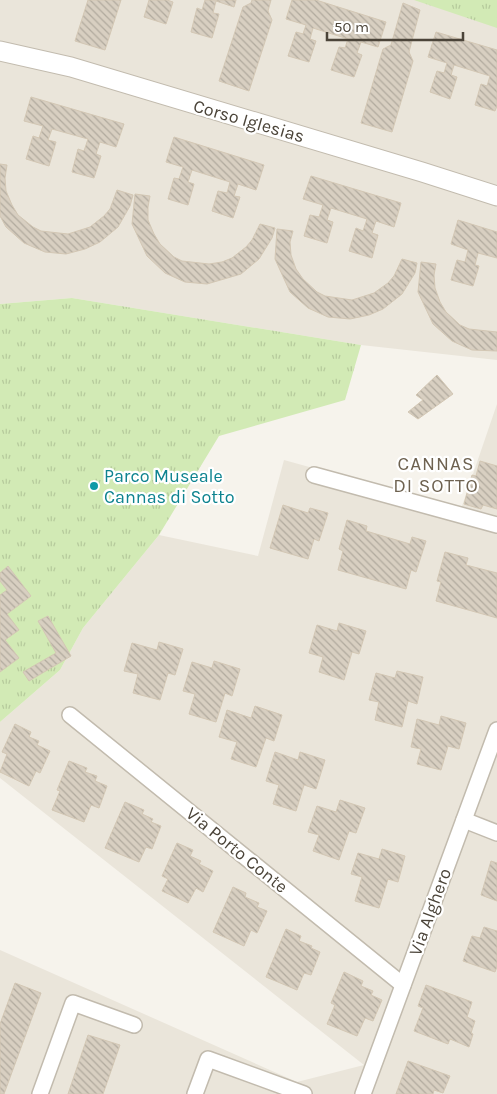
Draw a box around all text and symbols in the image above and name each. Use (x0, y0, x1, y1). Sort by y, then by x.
scale bar (327, 10, 463, 42)
text: 50 m (334, 18, 369, 36)
street label: Corso Iglesias (191, 95, 307, 147)
district label: CANNAS DI SOTTO (393, 453, 479, 497)
place label: Parco Museale Cannas di Sotto (104, 465, 235, 508)
marker: Parco Museale Cannas di Sotto (88, 480, 100, 492)
street label: Via Porto Conte (182, 802, 292, 898)
street label: Via Alghero (404, 865, 456, 959)

